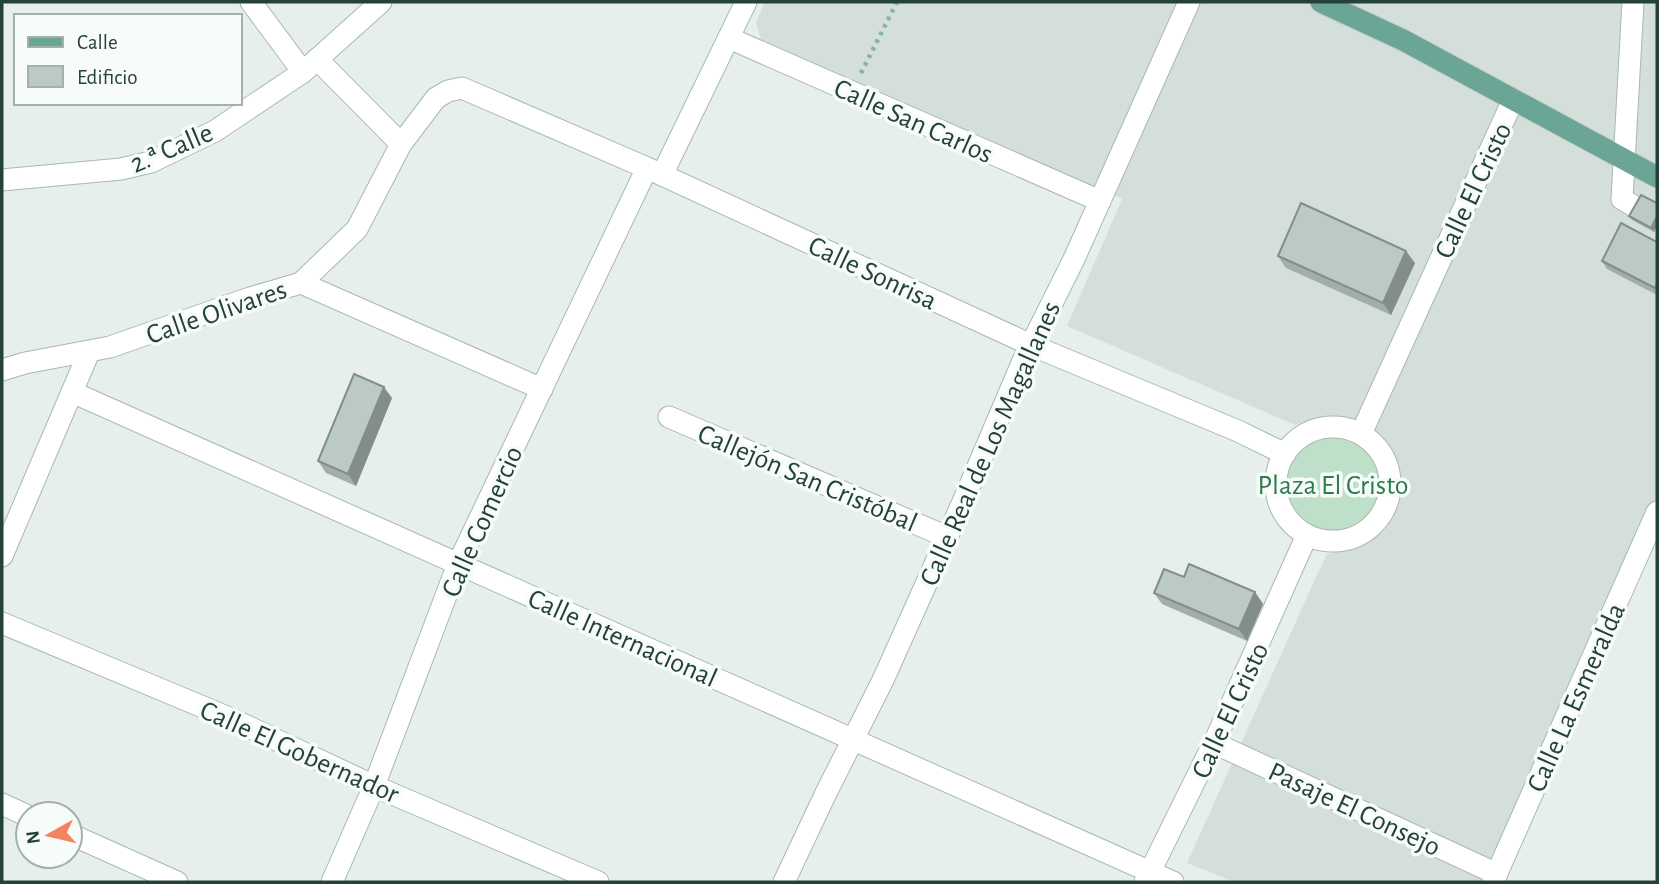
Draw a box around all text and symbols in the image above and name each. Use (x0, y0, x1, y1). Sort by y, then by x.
legend (14, 14, 242, 105)
text: Calle (77, 32, 118, 53)
text: Edificio (77, 67, 138, 88)
street label: Calle San Carlos (830, 74, 997, 169)
street label: 2.ª Calle (126, 119, 217, 179)
street label: Calle El Cristo (1430, 119, 1517, 263)
street label: Calle Sonrisa (804, 232, 941, 316)
street label: Calle Olivares (143, 276, 291, 350)
street label: Calle Real de Los Magallanes (915, 297, 1066, 590)
street label: Callejón San Cristóbal (693, 420, 921, 538)
street label: Calle Comercio (437, 442, 529, 601)
park label: Plaza El Cristo (1258, 472, 1408, 500)
street label: Calle Internacional (523, 585, 721, 693)
street label: Calle La Esmeralda (1523, 599, 1631, 796)
street label: Calle El Cristo (1187, 639, 1274, 783)
street label: Calle El Gobernador (195, 696, 403, 809)
street label: Pasaje El Consejo (1264, 758, 1445, 862)
north arrow (14, 800, 84, 870)
text: N (23, 829, 44, 845)

